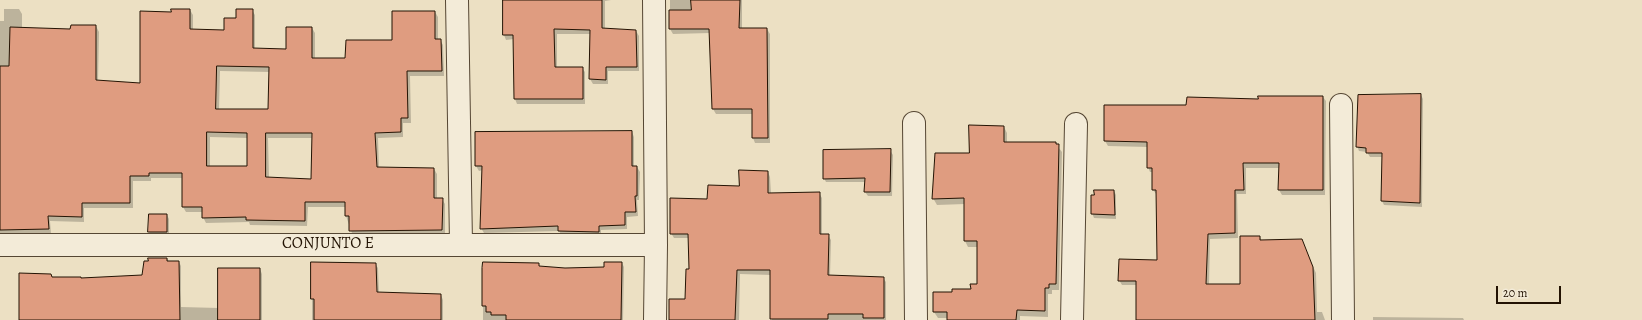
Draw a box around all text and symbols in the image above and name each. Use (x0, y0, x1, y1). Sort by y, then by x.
street label: CONJUNTO E (282, 234, 374, 254)
scale bar (1498, 278, 1563, 304)
text: 20 m (1503, 285, 1527, 301)

